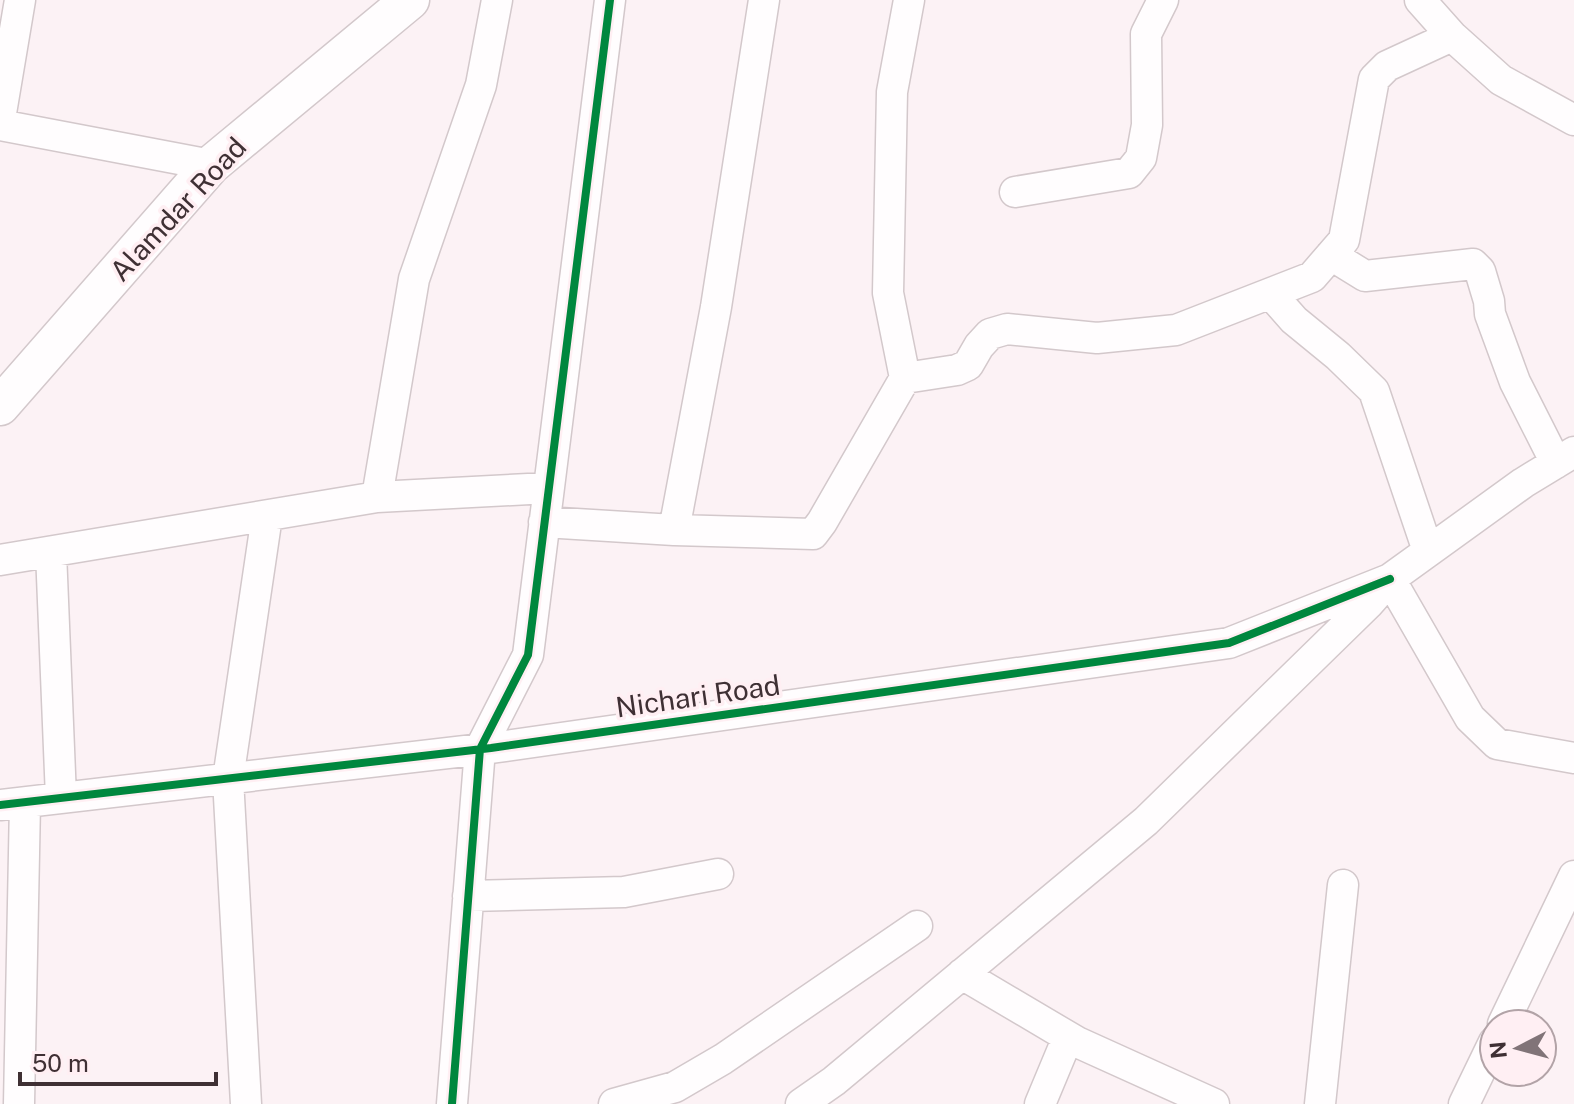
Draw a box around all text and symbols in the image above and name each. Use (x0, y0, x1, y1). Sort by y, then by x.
street label: Alamdar Road (103, 130, 253, 287)
street label: Nichari Road (614, 668, 782, 723)
north arrow (1478, 1008, 1558, 1088)
scale bar (20, 1036, 216, 1086)
text: N (1484, 1040, 1512, 1060)
text: 50 m (32, 1049, 89, 1077)

